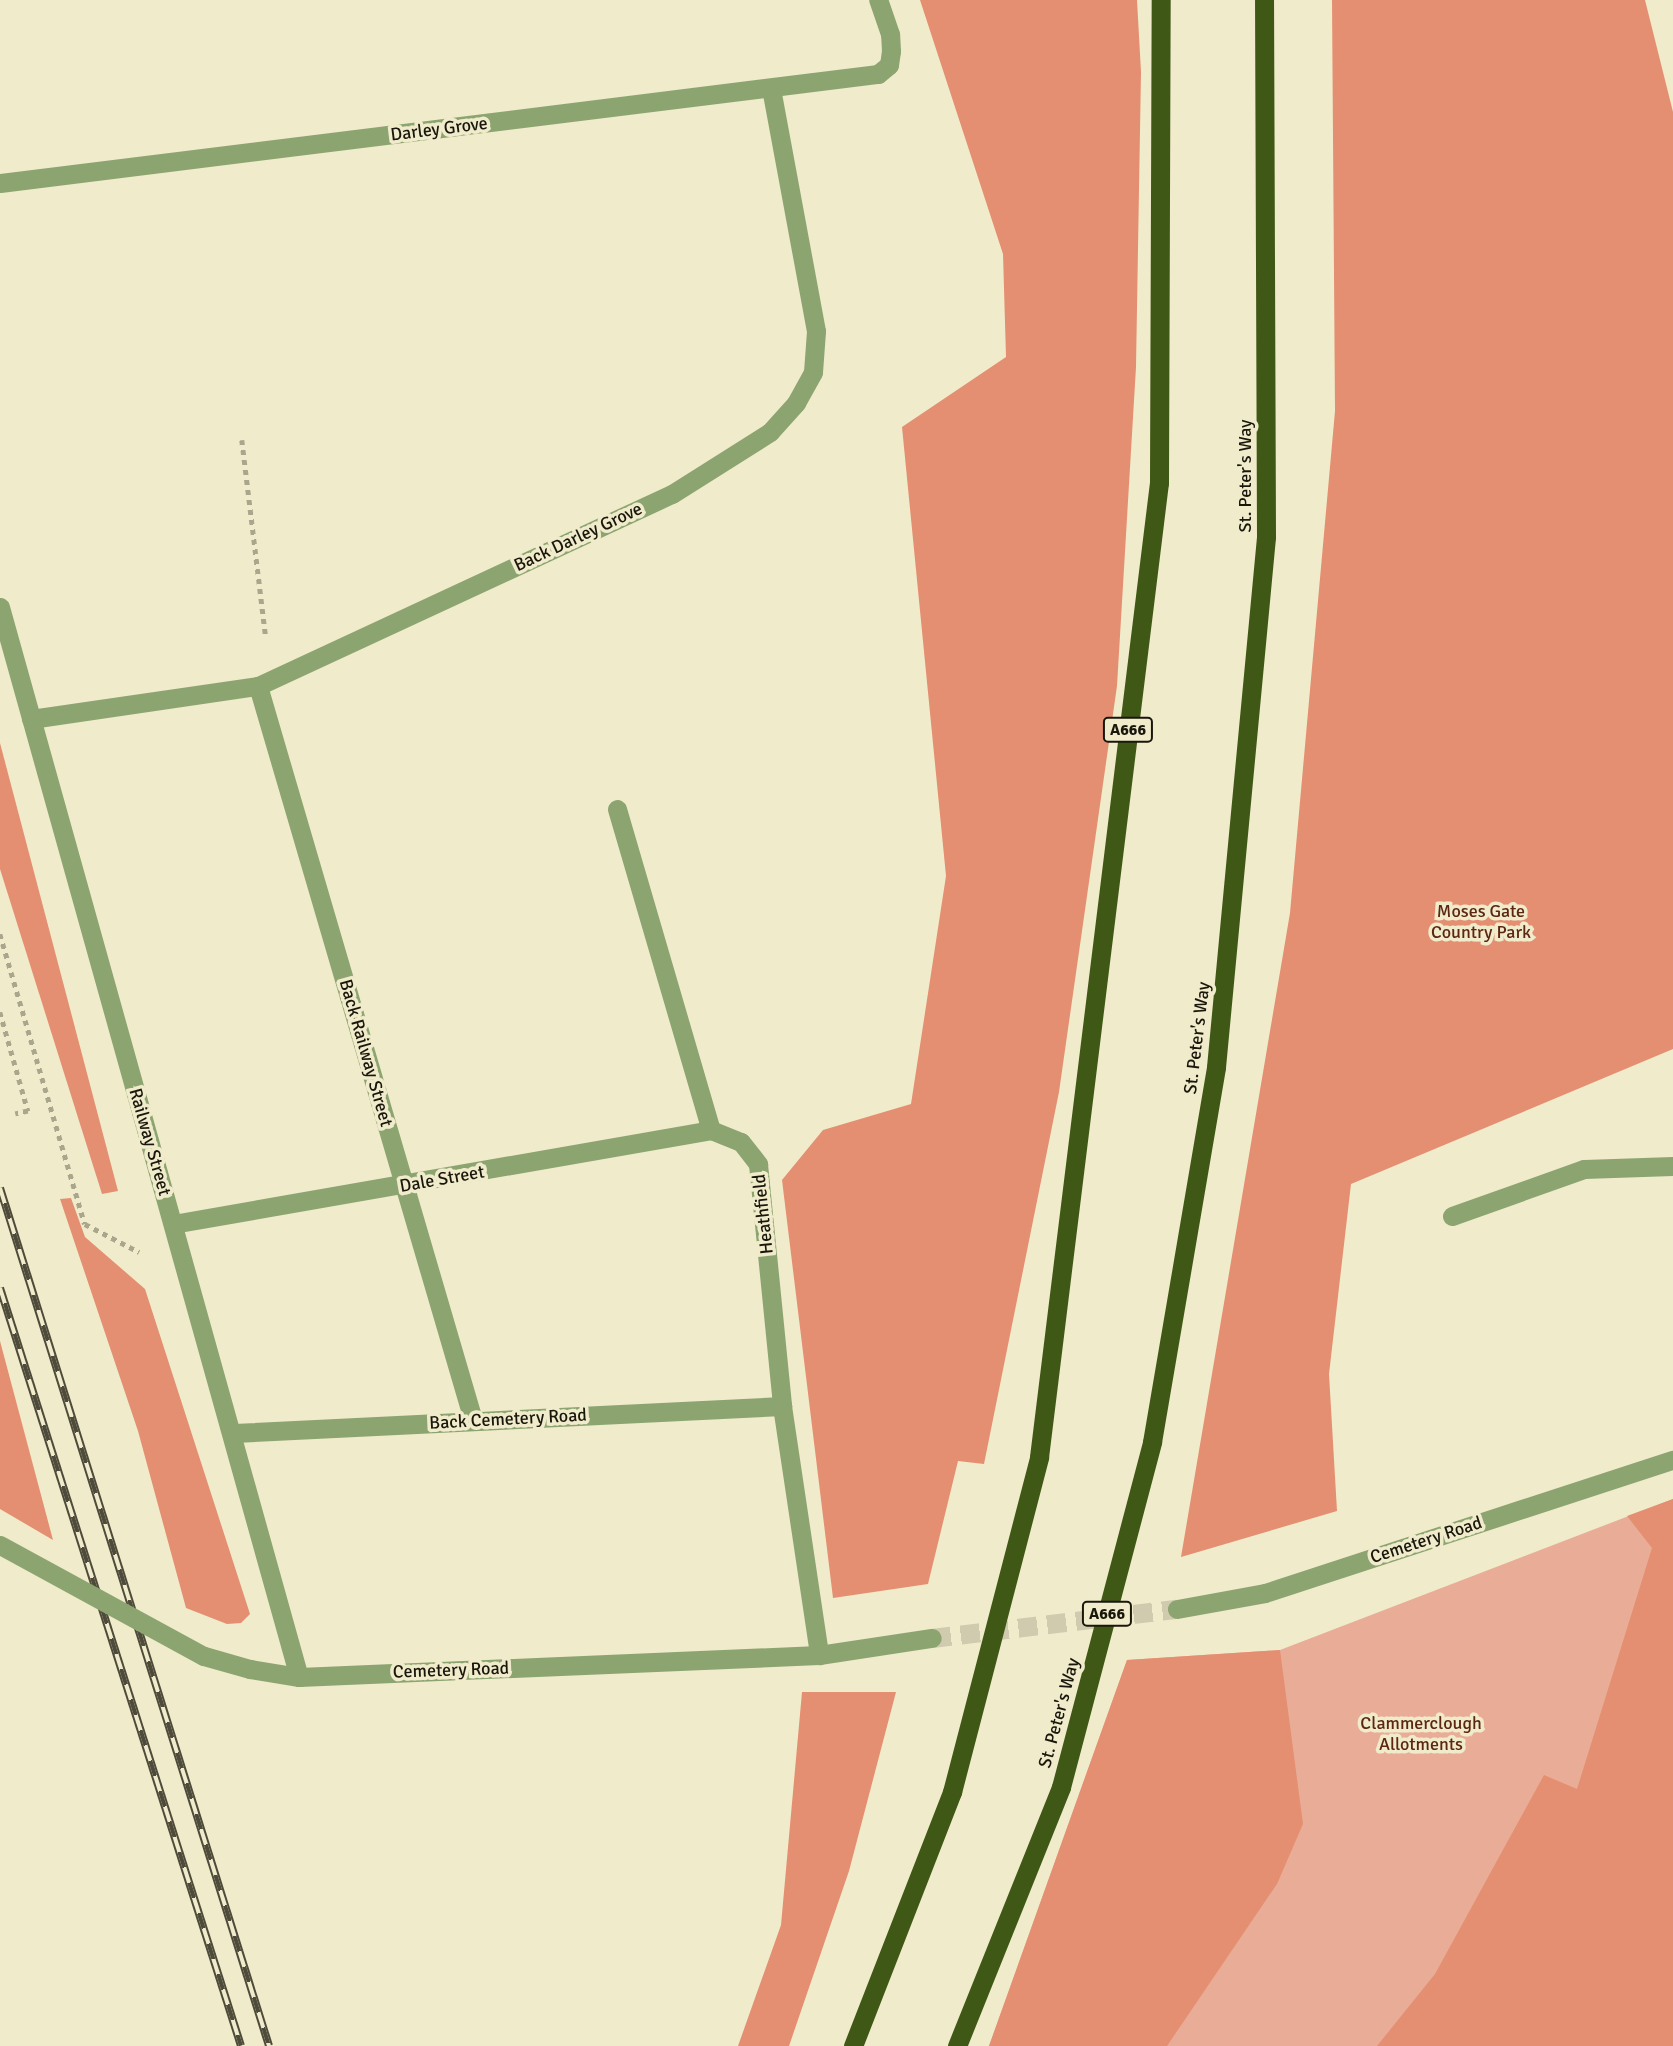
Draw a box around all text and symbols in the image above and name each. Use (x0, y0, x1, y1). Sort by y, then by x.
street label: Darley Grove (389, 112, 489, 146)
street label: St. Peter's Way (1234, 420, 1256, 532)
street label: Back Darley Grove (510, 498, 646, 576)
road number: A666 (1102, 718, 1154, 743)
park label: Moses Gate Country Park (1431, 901, 1531, 944)
street label: Back Railway Street (335, 977, 397, 1129)
street label: St. Peter's Way (1179, 981, 1215, 1095)
street label: Railway Street (124, 1086, 176, 1198)
street label: Dale Street (398, 1161, 486, 1197)
street label: Heathfield (748, 1173, 778, 1255)
street label: Back Cemetery Road (429, 1404, 587, 1434)
street label: Cemetery Road (1367, 1512, 1485, 1568)
road number: A666 (1081, 1602, 1133, 1626)
street label: St. Peter's Way (1034, 1656, 1084, 1770)
street label: Cemetery Road (393, 1657, 509, 1683)
park label: Clammerclough Allotments (1360, 1713, 1482, 1756)

